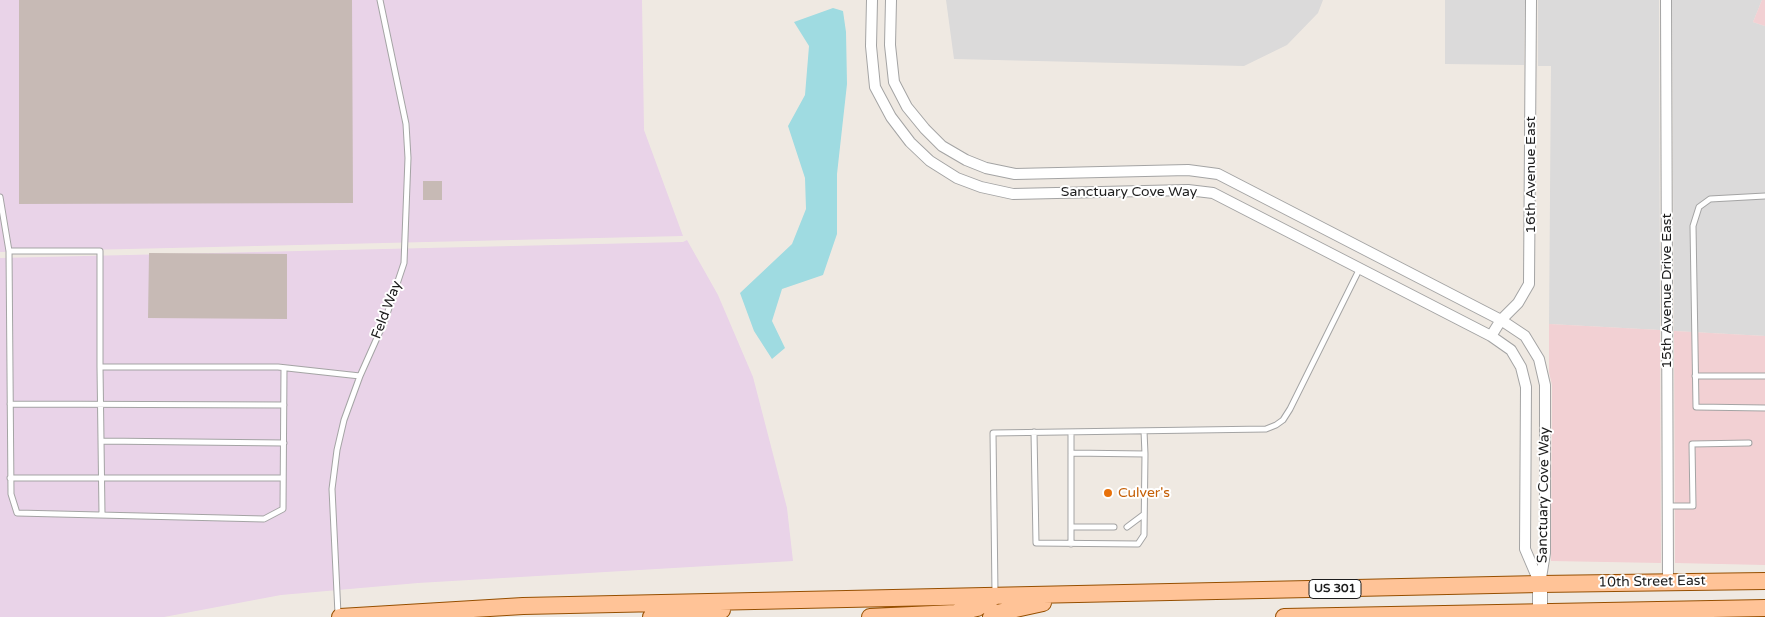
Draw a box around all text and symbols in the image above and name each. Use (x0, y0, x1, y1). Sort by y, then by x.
street label: 16th Avenue East (1523, 116, 1539, 234)
street label: Sanctuary Cove Way (1061, 184, 1197, 200)
street label: 15th Avenue Drive East (1659, 213, 1675, 369)
street label: Feld Way (368, 279, 406, 341)
street label: Sanctuary Cove Way (1534, 427, 1554, 563)
place label: Culver's (1118, 485, 1170, 501)
marker: Culver's (1102, 487, 1114, 499)
street label: 10th Street East (1598, 573, 1706, 591)
road number: US 301 (1309, 580, 1361, 598)

